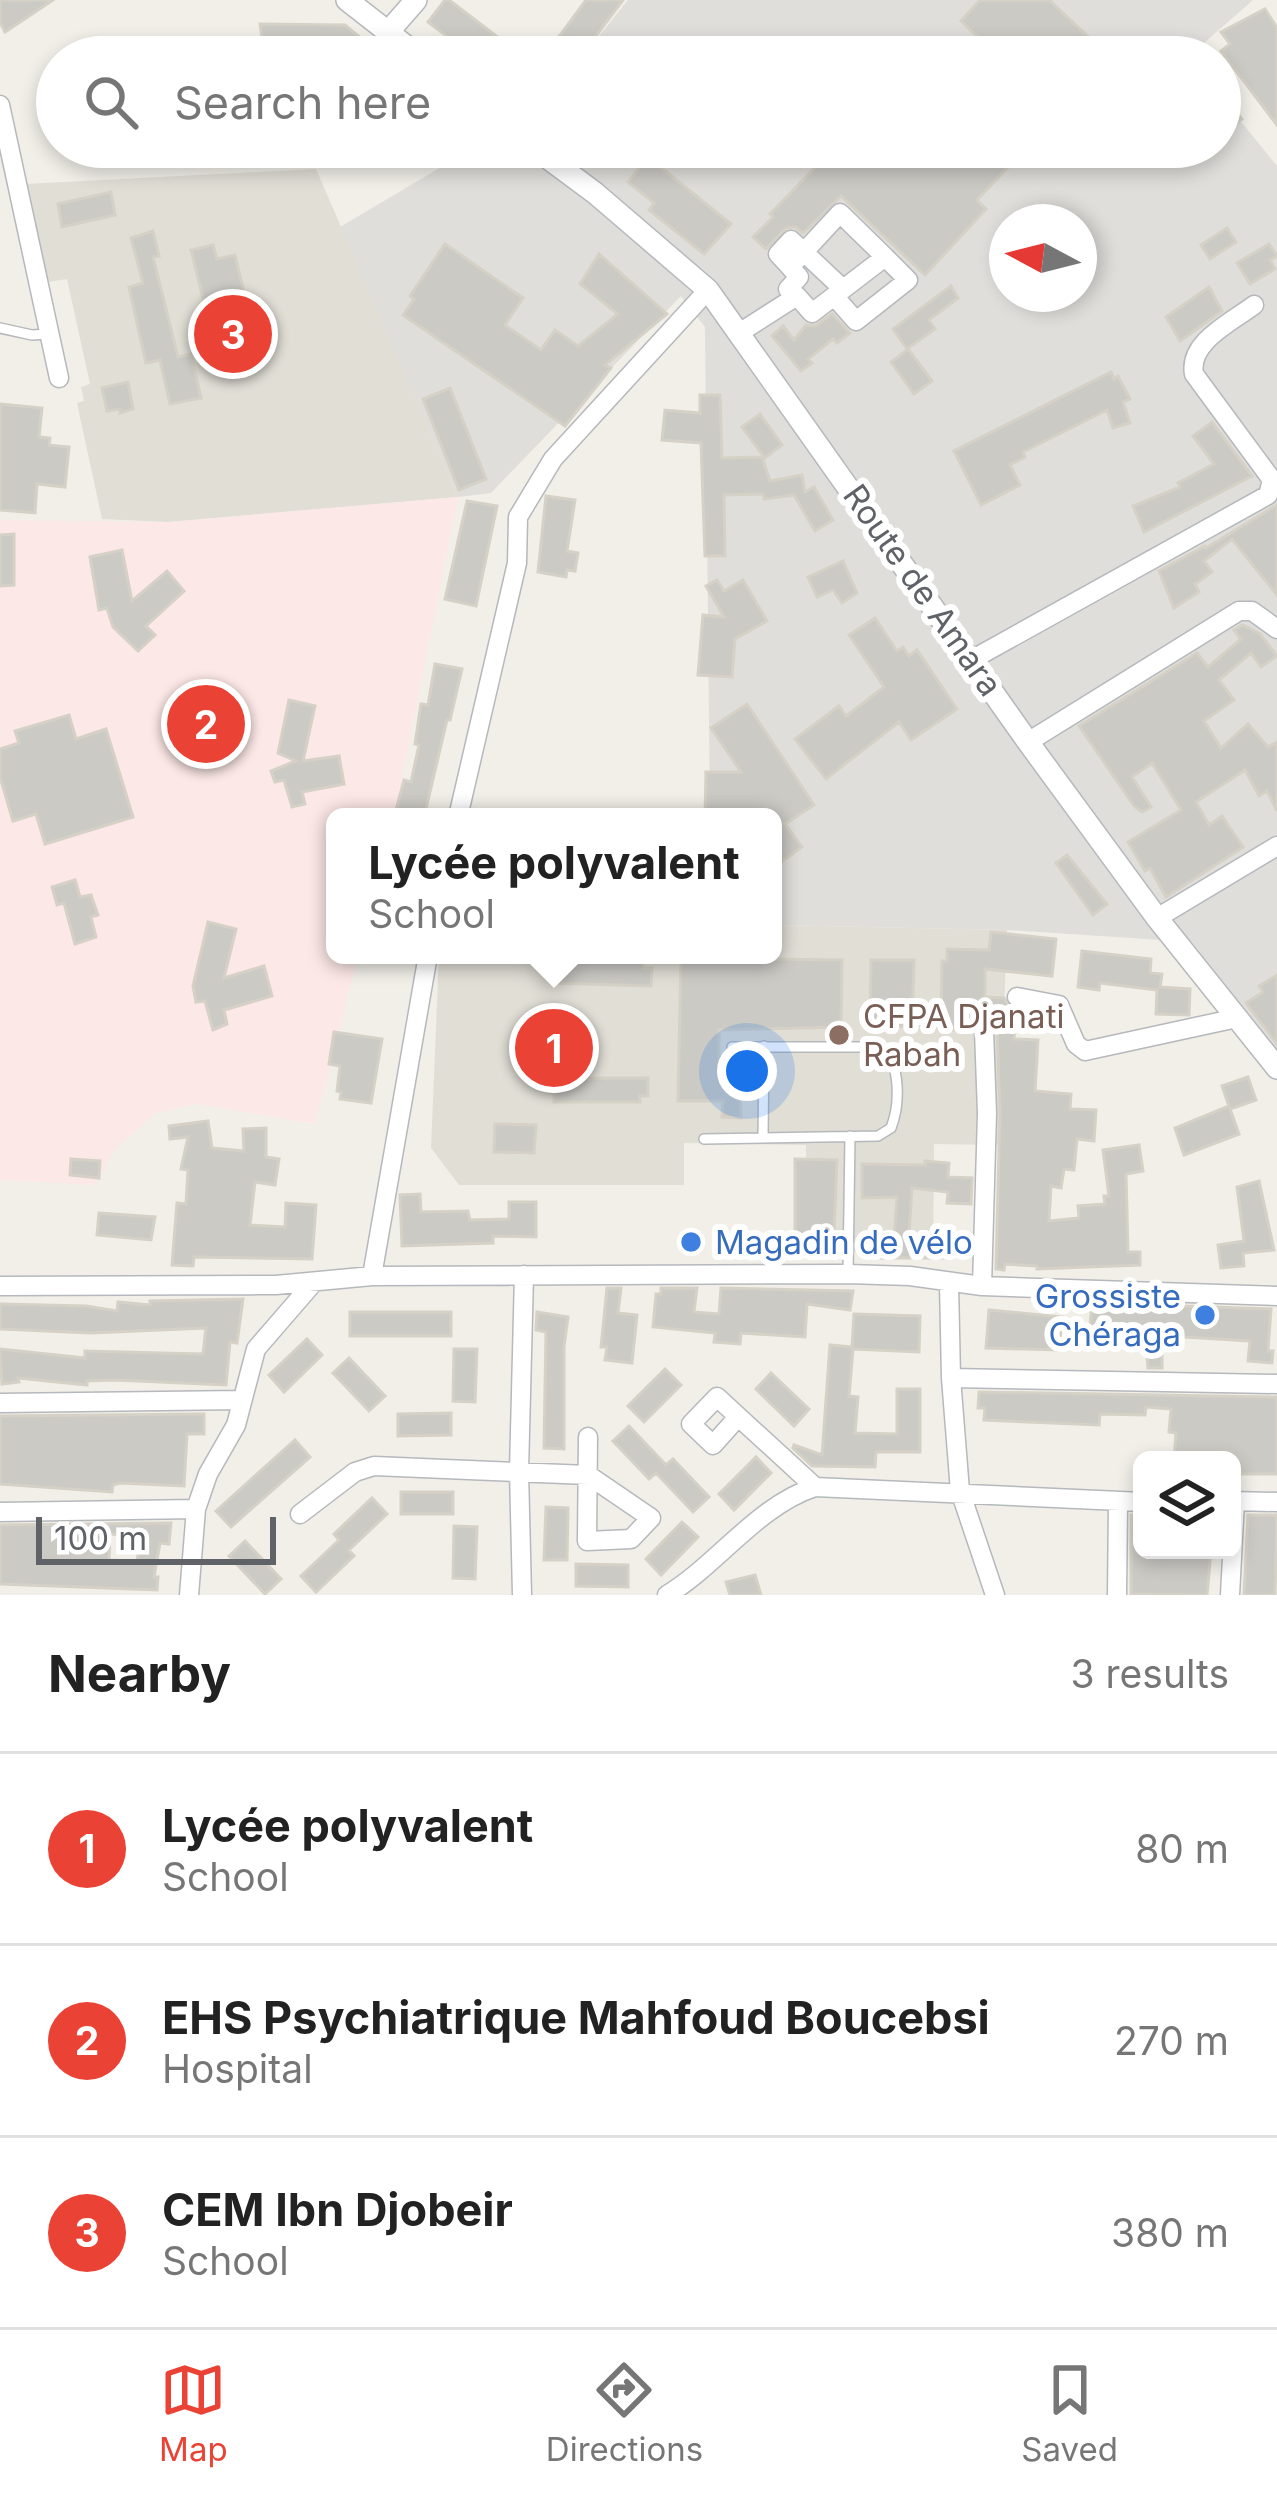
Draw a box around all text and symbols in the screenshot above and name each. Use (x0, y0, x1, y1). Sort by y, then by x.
search box (36, 36, 1241, 168)
icon: search (78, 69, 144, 135)
text: Search here (174, 75, 431, 130)
north arrow (989, 204, 1097, 312)
pin: 3 (194, 289, 272, 379)
street label: Route de Amara (835, 477, 1011, 703)
pin: 2 (167, 679, 245, 769)
popup (326, 808, 782, 964)
text: Lycée polyvalent (368, 835, 740, 890)
text: School (368, 890, 495, 937)
place label: CFPA Djanati Rabah (863, 996, 1064, 1074)
pin: 1 (515, 1003, 593, 1093)
marker: CFPA Djanati Rabah (826, 1022, 852, 1048)
your location (717, 1041, 777, 1101)
place label: Magadin de vélo (715, 1222, 973, 1262)
marker: Magadin de vélo (678, 1229, 704, 1255)
place label: Grossiste Chéraga (1035, 1276, 1181, 1354)
marker: Grossiste Chéraga (1192, 1302, 1218, 1328)
map controls (1133, 1451, 1241, 1559)
button: layers (1133, 1451, 1241, 1559)
scale bar (36, 1511, 276, 1564)
text: 100 m (54, 1518, 147, 1558)
text: Nearby (48, 1643, 231, 1704)
text: 3 results (1071, 1650, 1229, 1697)
text: Lycée polyvalent (162, 1798, 533, 1853)
text: 1 (79, 1825, 95, 1872)
text: 80 m (1135, 1825, 1229, 1872)
text: School (162, 1853, 289, 1900)
text: EHS Psychiatrique Mahfoud Boucebsi (162, 1990, 990, 2045)
text: 2 (75, 2017, 99, 2064)
text: 270 m (1114, 2017, 1229, 2064)
text: Hospital (162, 2045, 313, 2092)
text: CEM Ibn Djobeir (162, 2182, 513, 2237)
text: 3 (74, 2209, 100, 2256)
text: 380 m (1111, 2209, 1229, 2256)
text: School (162, 2237, 289, 2284)
tab: Map (159, 2357, 228, 2469)
tab: Directions (546, 2357, 703, 2469)
tab: Saved (1021, 2357, 1118, 2469)

